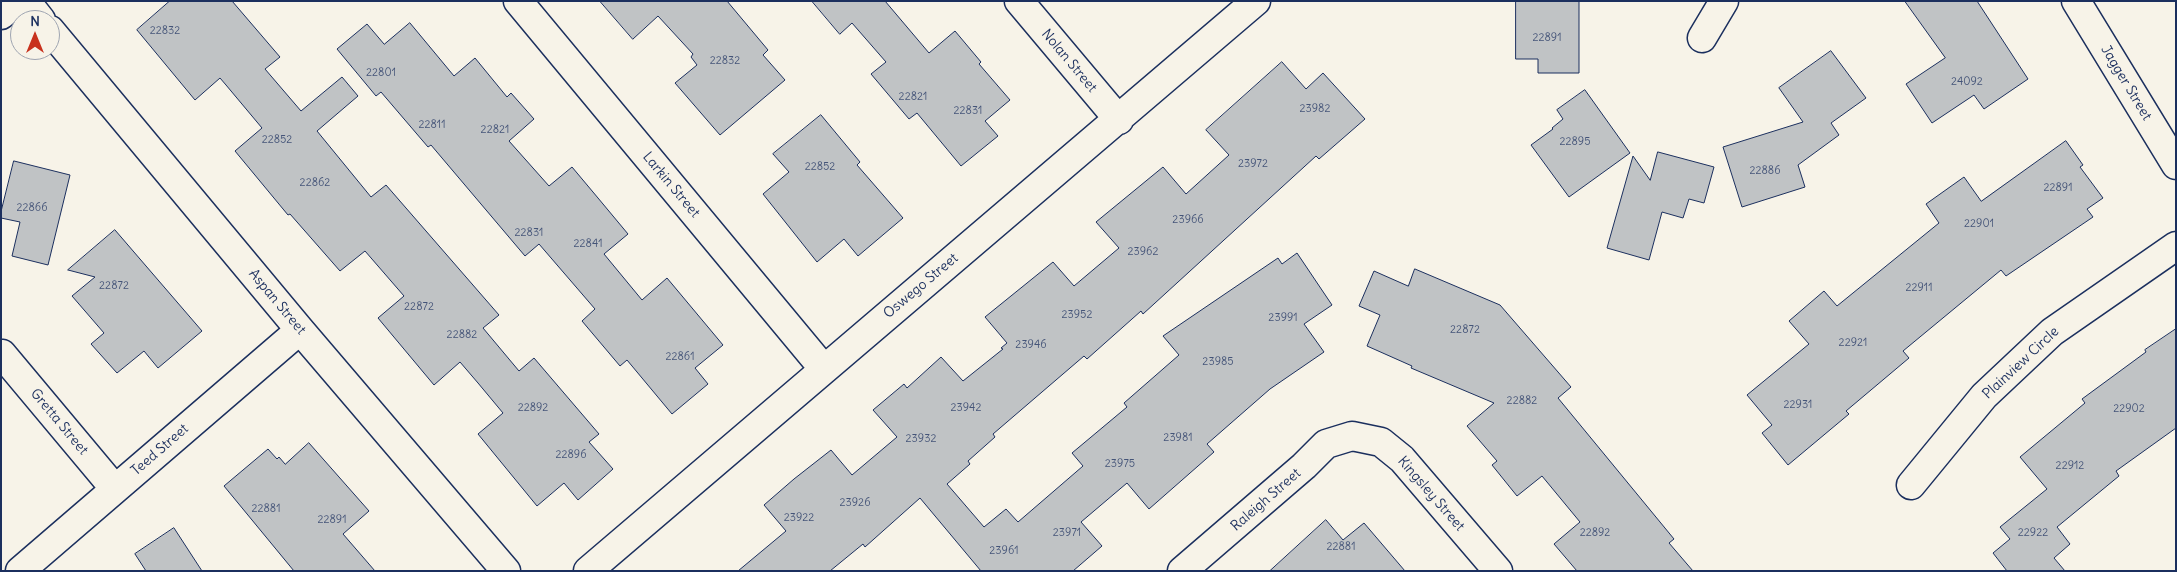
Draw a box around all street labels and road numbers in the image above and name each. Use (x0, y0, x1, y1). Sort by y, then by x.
street label: Nolan Street (1038, 26, 1100, 96)
street label: Jagger Street (2097, 42, 2155, 124)
street label: Larkin Street (639, 149, 703, 221)
street label: Oswego Street (880, 250, 962, 322)
street label: Aspan Street (245, 266, 309, 338)
street label: Plainview Circle (1979, 323, 2063, 403)
street label: Gretta Street (27, 386, 91, 458)
street label: Teed Street (128, 421, 192, 479)
street label: Kingsley Street (1394, 453, 1468, 535)
street label: Raleigh Street (1228, 465, 1304, 535)

